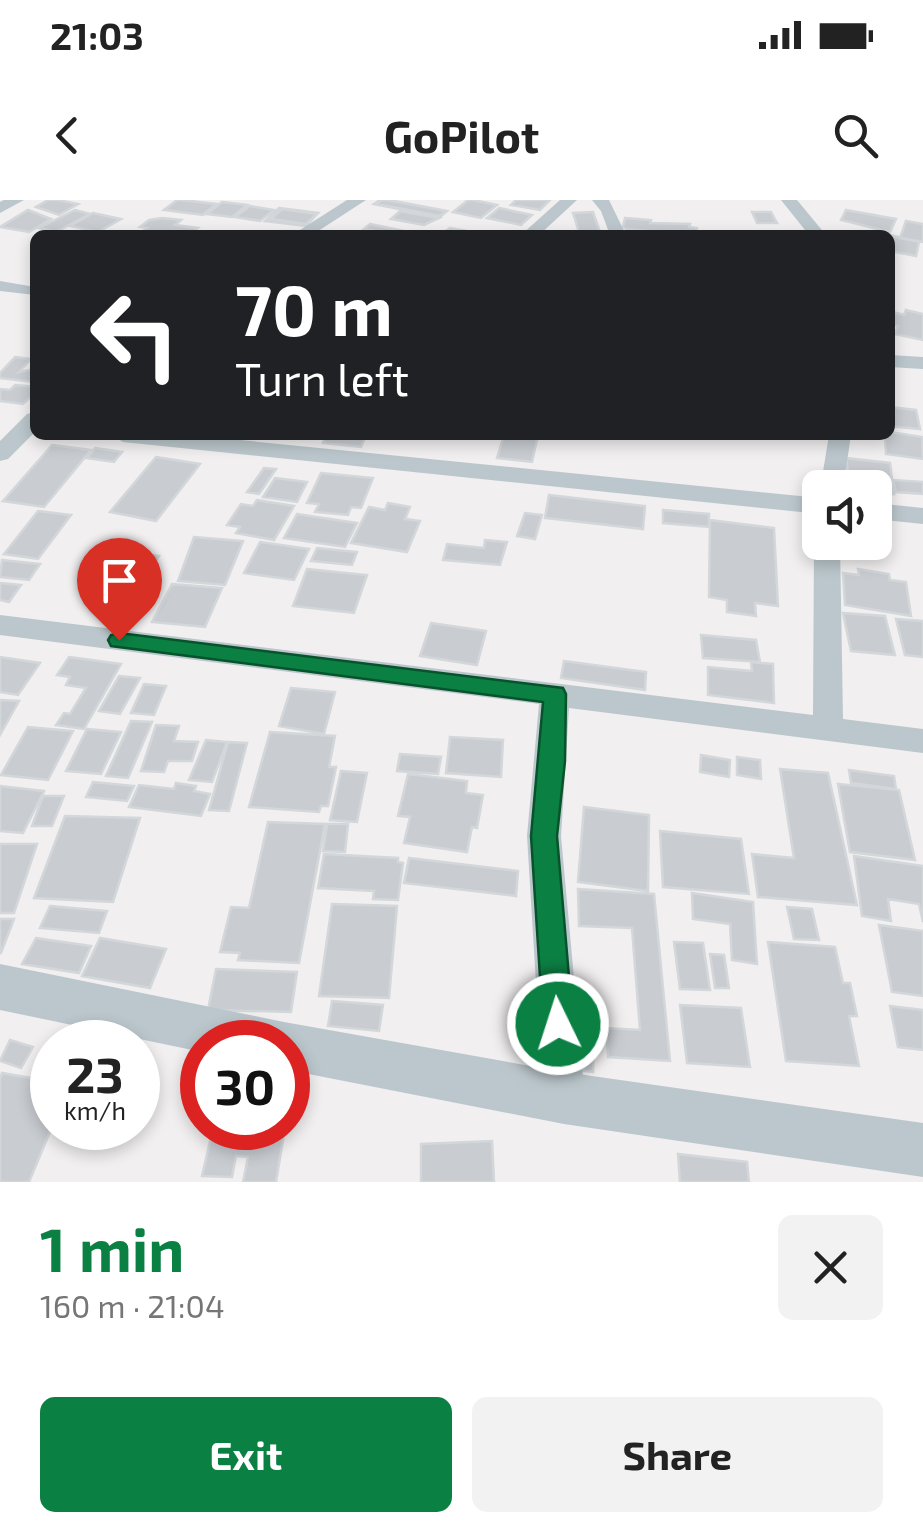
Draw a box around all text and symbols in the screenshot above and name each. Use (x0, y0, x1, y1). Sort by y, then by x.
text: 21:03 (50, 12, 144, 58)
icon: back (40, 108, 95, 163)
text: GoPilot (384, 108, 539, 162)
icon: search (828, 108, 883, 163)
text: 70 m (235, 266, 393, 350)
icon: left (70, 270, 200, 400)
text: Turn left (235, 351, 409, 405)
map controls (802, 470, 892, 560)
button: sound (802, 470, 892, 560)
pin (77, 538, 162, 641)
icon: arrive (92, 553, 147, 608)
position arrow (506, 972, 610, 1076)
speed limit sign: 30 (180, 1020, 310, 1150)
text: 23 (66, 1043, 124, 1103)
text: km/h (64, 1095, 126, 1125)
text: 1 min (40, 1212, 184, 1284)
button: close (778, 1215, 883, 1320)
text: 160 m · 21:04 (40, 1286, 225, 1324)
button: Exit (40, 1397, 452, 1512)
button: Share (472, 1397, 883, 1512)

